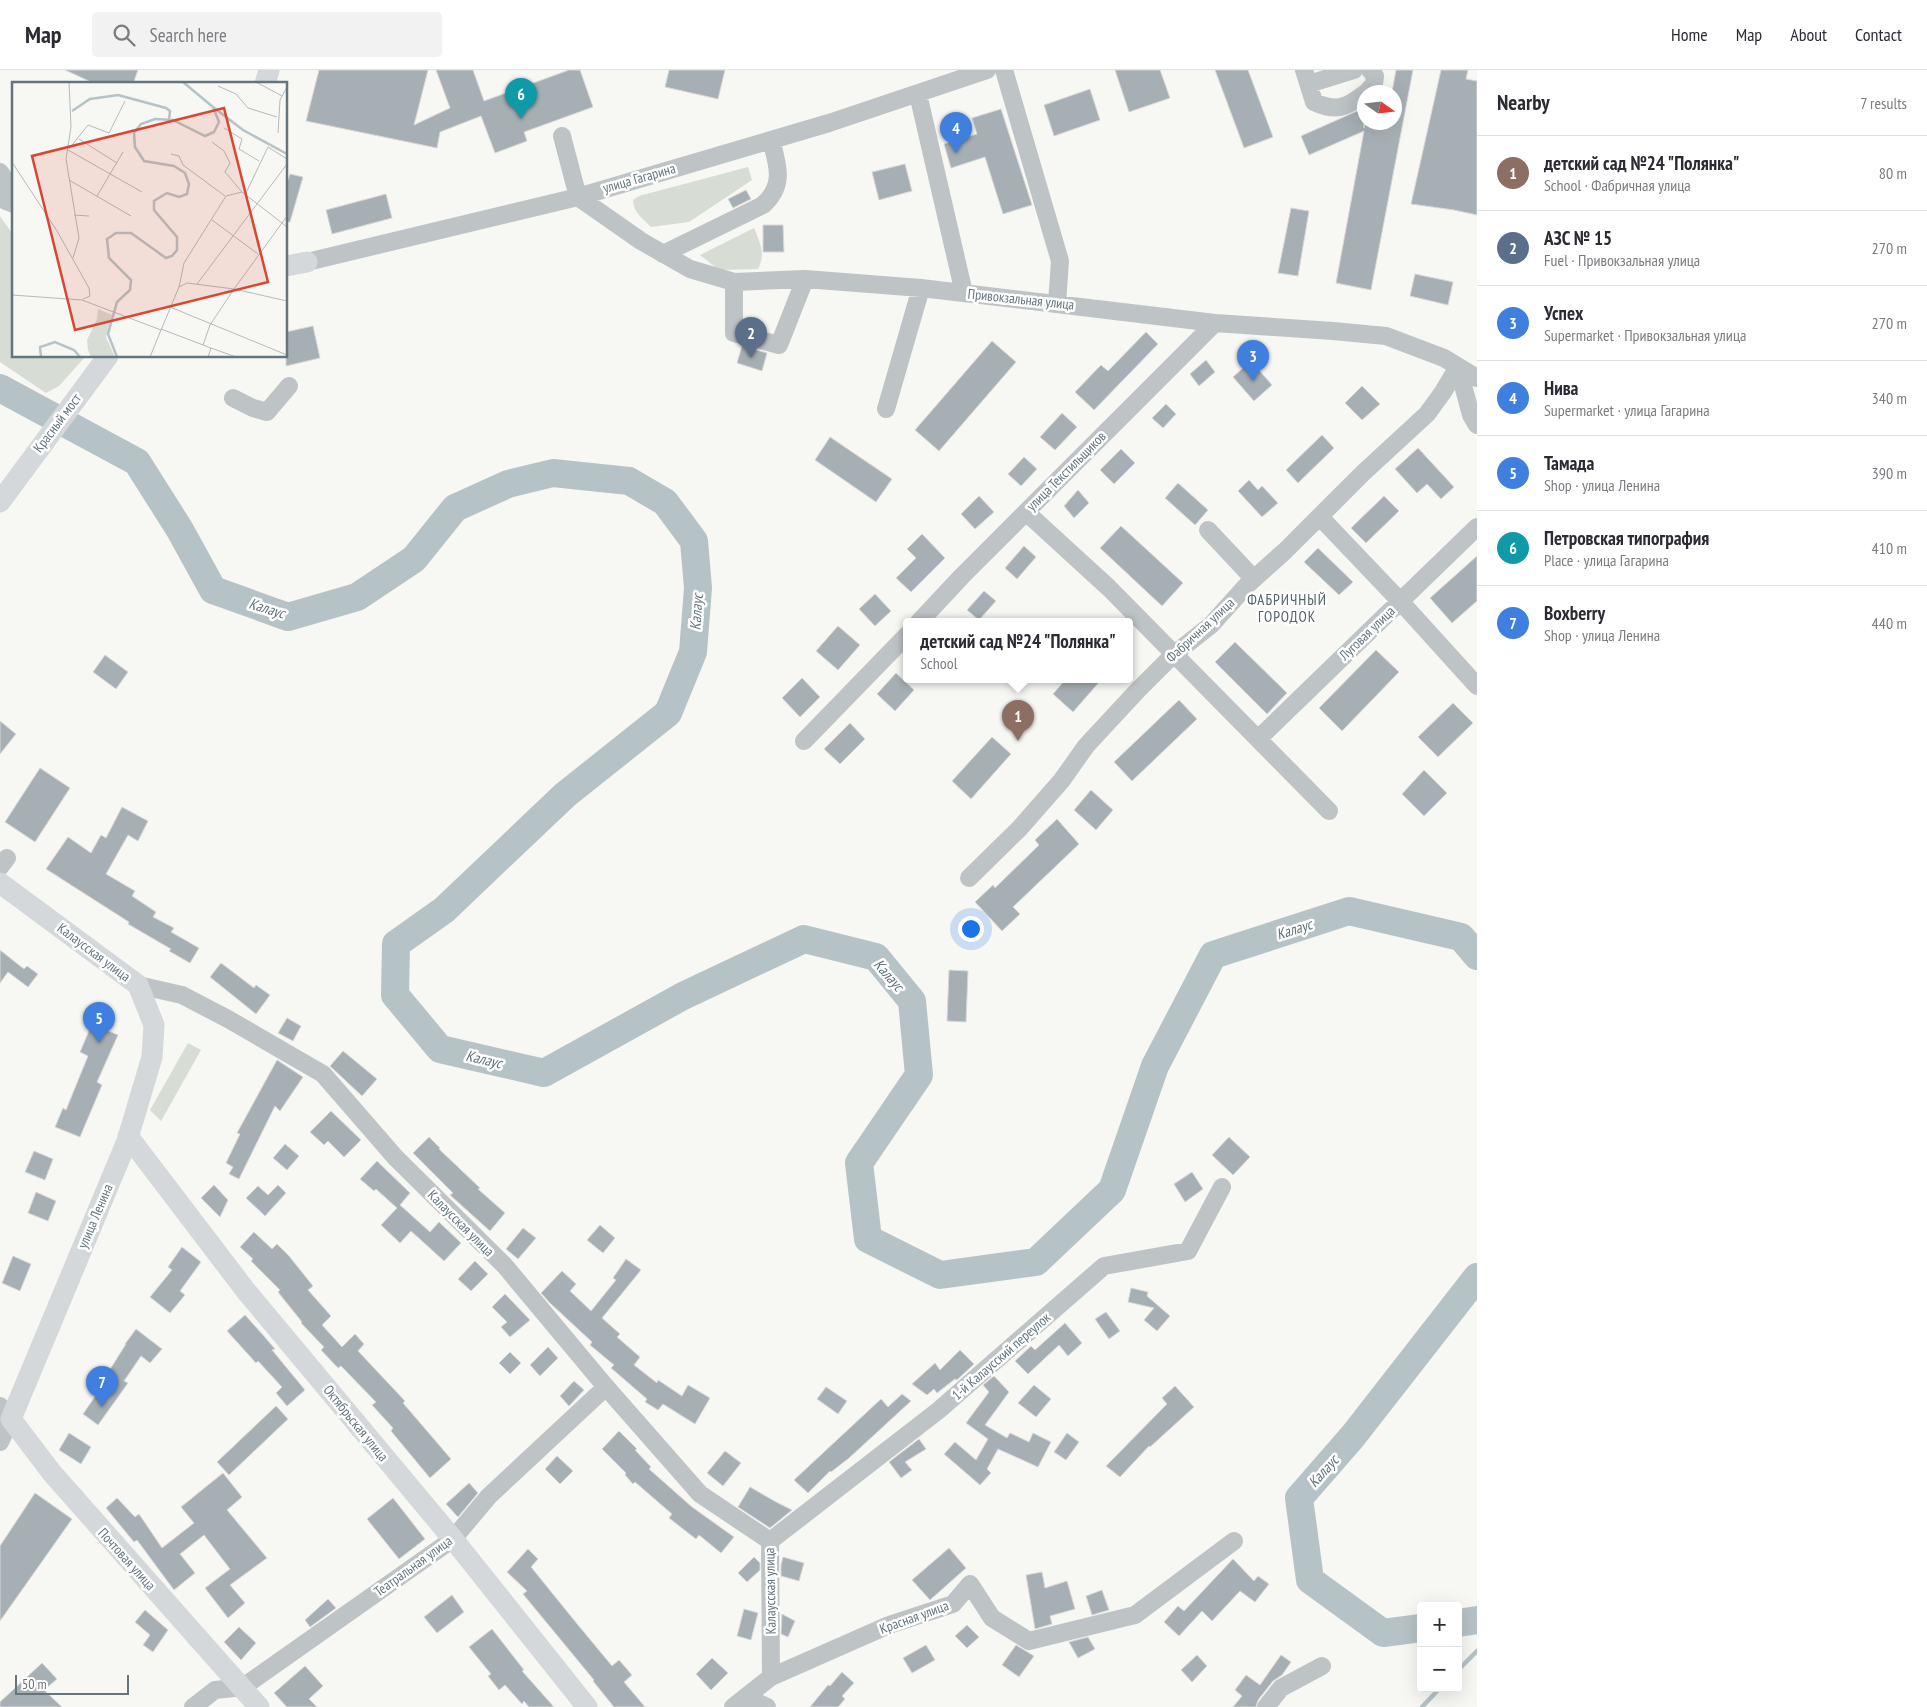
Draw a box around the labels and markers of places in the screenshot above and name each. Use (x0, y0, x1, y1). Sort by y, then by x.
pin: 6 (505, 78, 537, 119)
pin: 4 (940, 112, 972, 153)
pin: 2 (735, 317, 767, 358)
pin: 3 (1237, 340, 1269, 381)
pin: 1 (1002, 700, 1034, 741)
pin: 5 (83, 1002, 115, 1043)
pin: 7 (86, 1366, 118, 1407)

